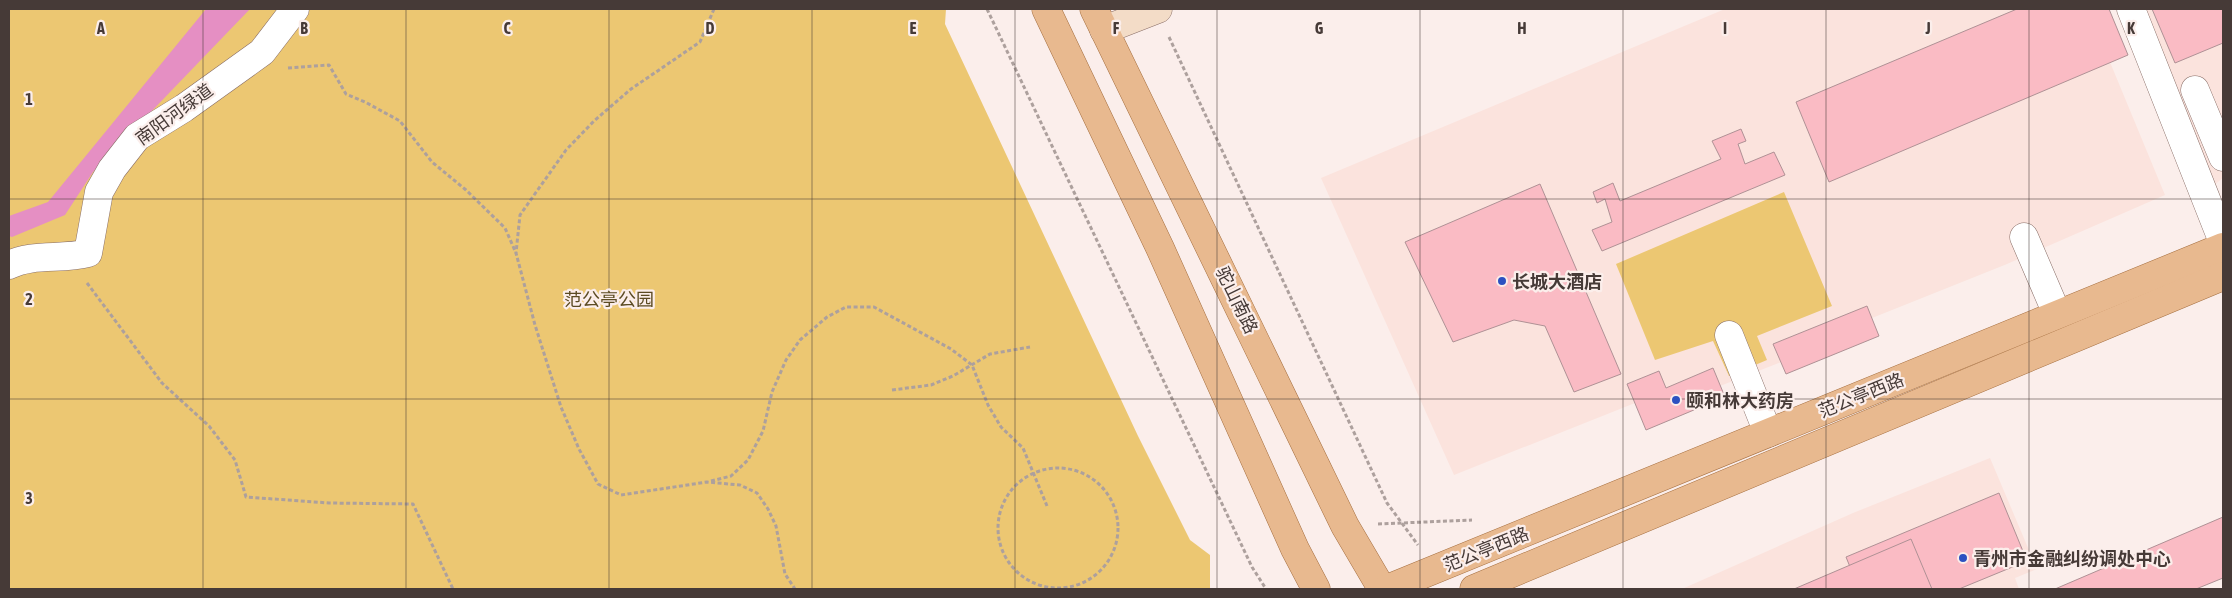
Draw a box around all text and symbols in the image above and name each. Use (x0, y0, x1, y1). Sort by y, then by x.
text: A (96, 19, 105, 37)
text: B (300, 19, 308, 37)
text: C (503, 19, 511, 37)
text: D (706, 19, 715, 37)
text: E (910, 19, 917, 37)
text: F (1113, 19, 1120, 37)
text: G (1315, 19, 1324, 37)
text: H (1517, 19, 1527, 37)
text: I (1723, 19, 1727, 37)
text: J (1924, 19, 1931, 37)
text: K (2127, 19, 2135, 37)
street label: 南阳河绿道 (131, 79, 217, 149)
text: 1 (25, 90, 33, 108)
street label: 驼山南路 (1212, 263, 1262, 337)
place label: 长城大酒店 (1512, 271, 1602, 292)
marker: 长城大酒店 (1496, 275, 1508, 287)
park label: 范公亭公园 (564, 289, 654, 310)
text: 2 (25, 290, 33, 308)
street label: 范公亭西路 (1815, 368, 1907, 422)
place label: 颐和林大药房 (1686, 390, 1794, 411)
marker: 颐和林大药房 (1670, 394, 1682, 406)
text: 3 (25, 489, 33, 507)
street label: 范公亭西路 (1440, 522, 1532, 576)
place label: 青州市金融纠纷调处中心 (1973, 548, 2171, 569)
marker: 青州市金融纠纷调处中心 (1957, 552, 1969, 564)

